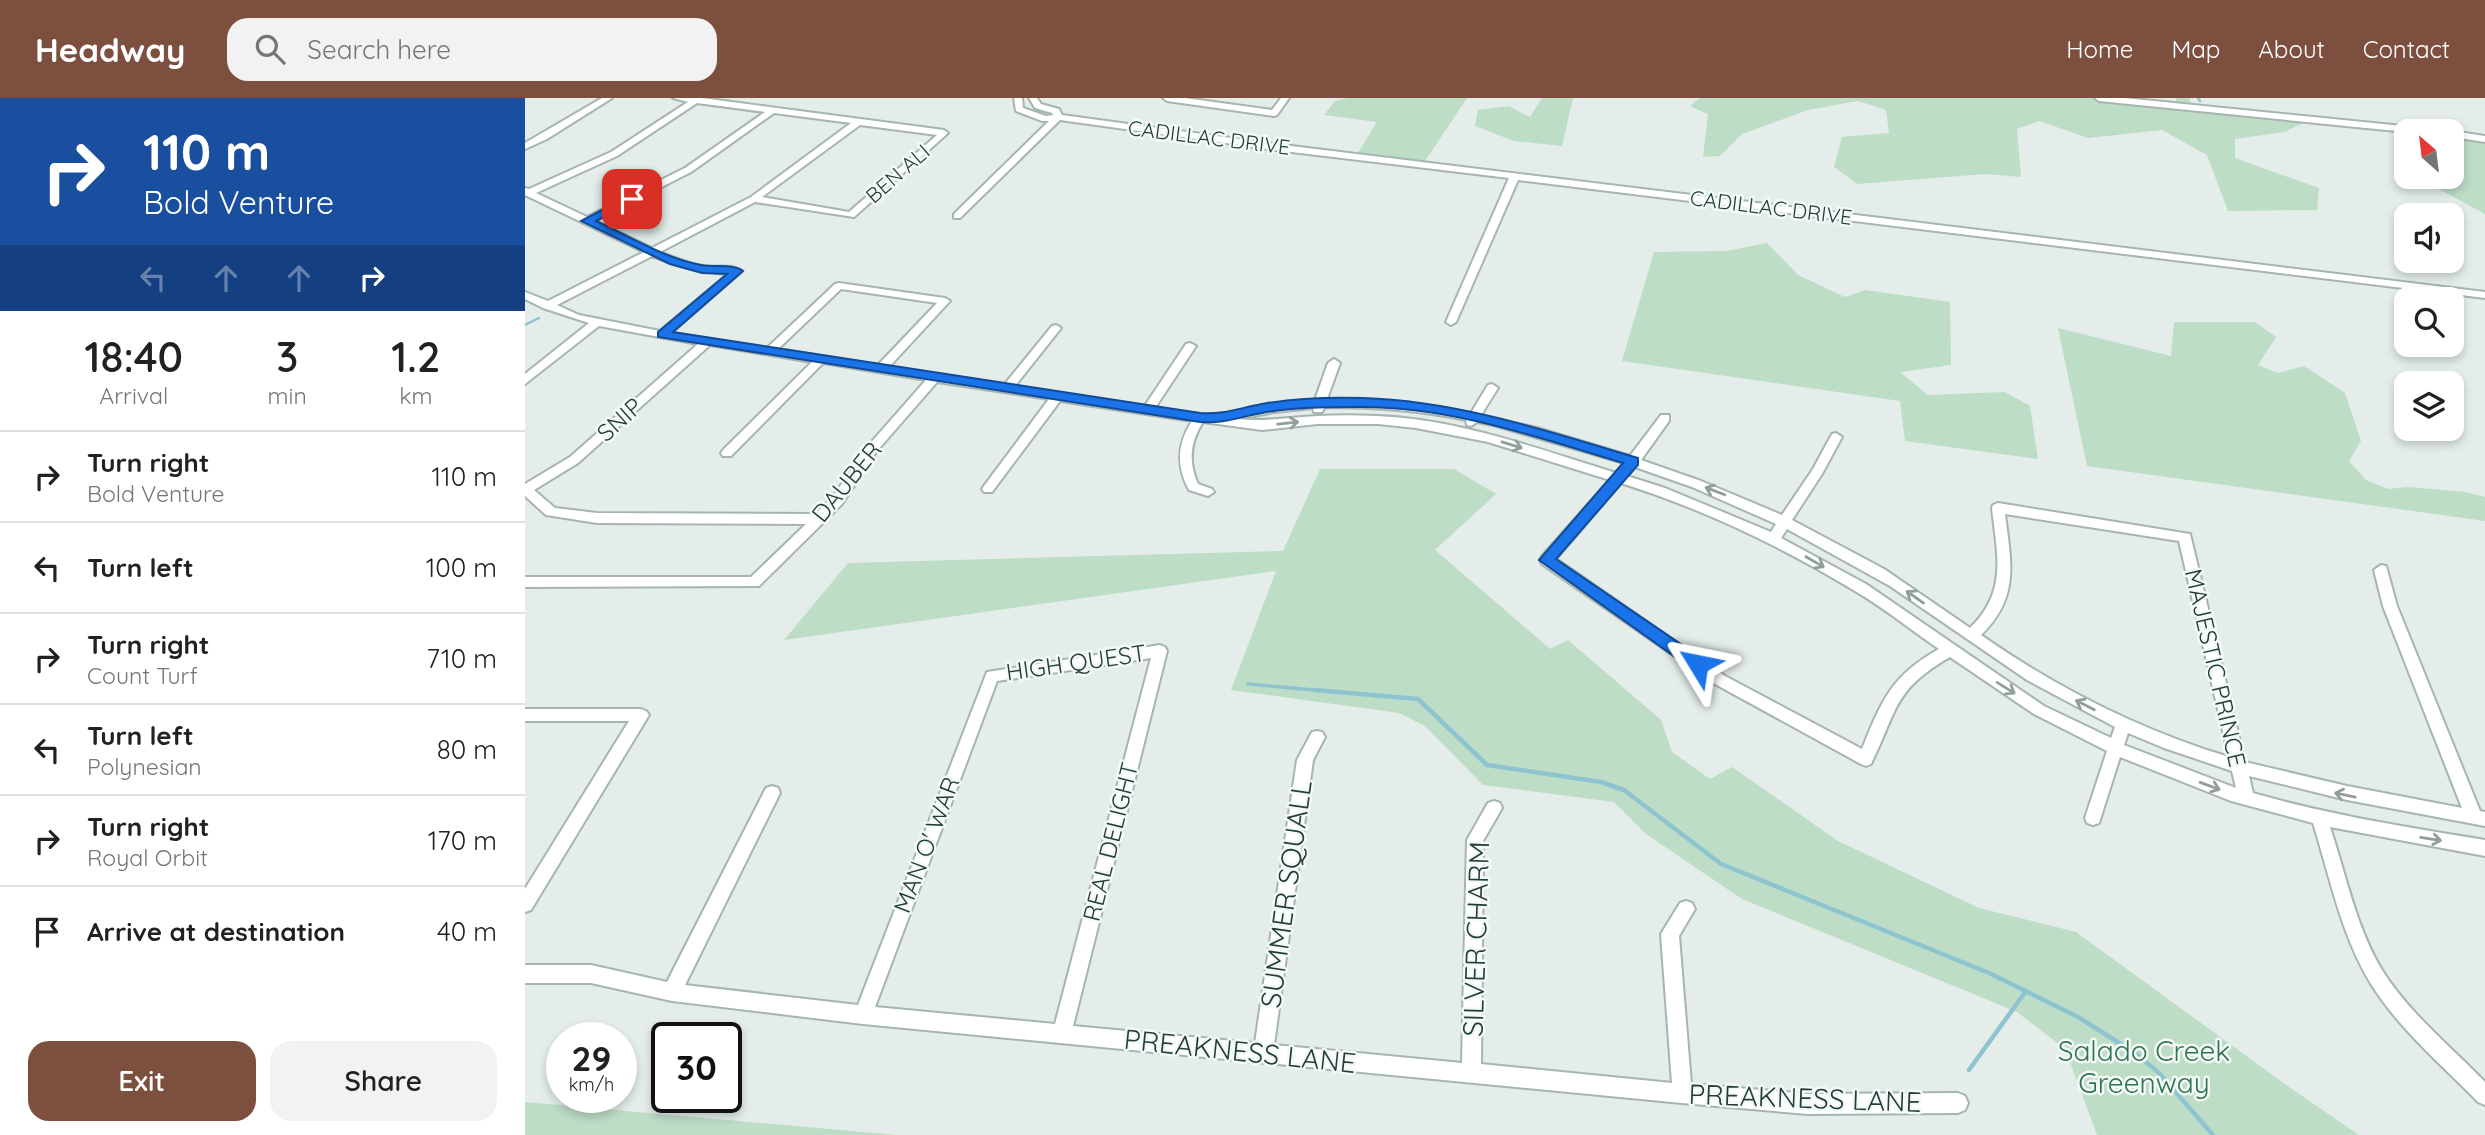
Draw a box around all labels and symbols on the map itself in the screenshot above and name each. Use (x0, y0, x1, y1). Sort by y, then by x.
street label: CADILLAC DRIVE (1127, 114, 1292, 160)
north arrow (2394, 119, 2464, 189)
street label: BEN ALI (860, 138, 935, 208)
pin (602, 169, 662, 229)
street label: CADILLAC DRIVE (1689, 184, 1854, 230)
street label: SNIP (590, 391, 648, 448)
one-way arrow (1276, 416, 1299, 429)
street label: DAUBER (805, 435, 888, 528)
one-way arrow (1501, 439, 1523, 452)
one-way arrow (1704, 483, 1726, 496)
one-way arrow (1805, 555, 1825, 569)
street label: MAJESTIC PRINCE (2179, 566, 2253, 770)
one-way arrow (1906, 590, 1925, 604)
position arrow (1661, 627, 1735, 701)
street label: HIGH QUEST (1004, 637, 1148, 687)
one-way arrow (1995, 682, 2015, 696)
one-way arrow (2075, 697, 2096, 711)
street label: REAL DELIGHT (1076, 759, 1144, 924)
street label: MAN O' WAR (886, 772, 966, 917)
street label: SUMMER SQUALL (1252, 778, 1319, 1010)
one-way arrow (2199, 781, 2221, 794)
one-way arrow (2334, 787, 2357, 801)
one-way arrow (2419, 833, 2442, 846)
street label: SILVER CHARM (1455, 841, 1496, 1037)
street label: PREAKNESS LANE (1122, 1021, 1358, 1080)
speed limit sign: 30 (651, 1022, 742, 1113)
park label: Salado Creek Greenway (2058, 1033, 2230, 1100)
street label: PREAKNESS LANE (1688, 1076, 1922, 1119)

